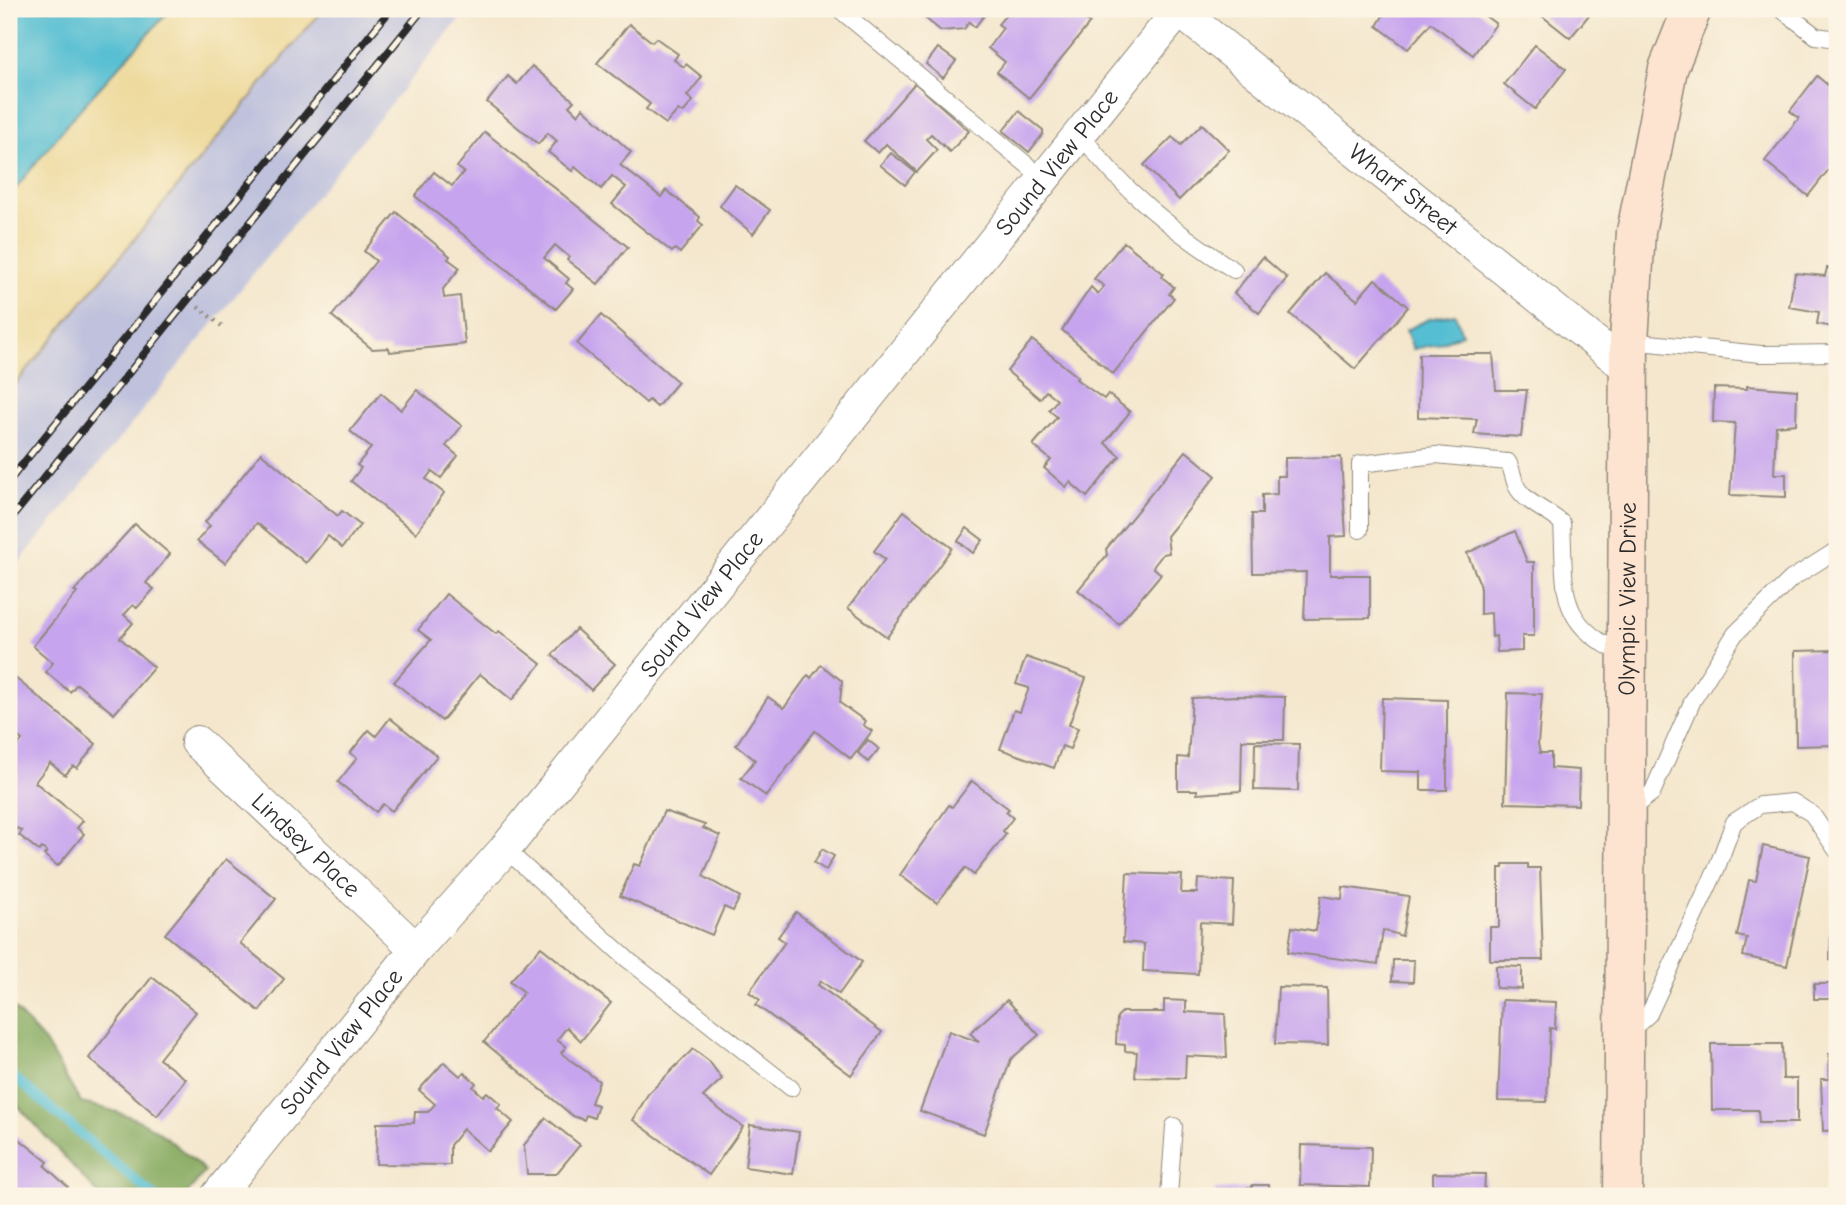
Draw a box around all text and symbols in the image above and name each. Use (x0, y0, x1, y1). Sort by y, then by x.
street label: Sound View Place (990, 83, 1124, 241)
street label: Wharf Street (1343, 137, 1464, 241)
street label: Olympic View Drive (1613, 502, 1642, 696)
street label: Sound View Place (634, 525, 769, 683)
street label: Lindsey Place (246, 787, 366, 903)
street label: Sound View Place (274, 963, 409, 1121)

